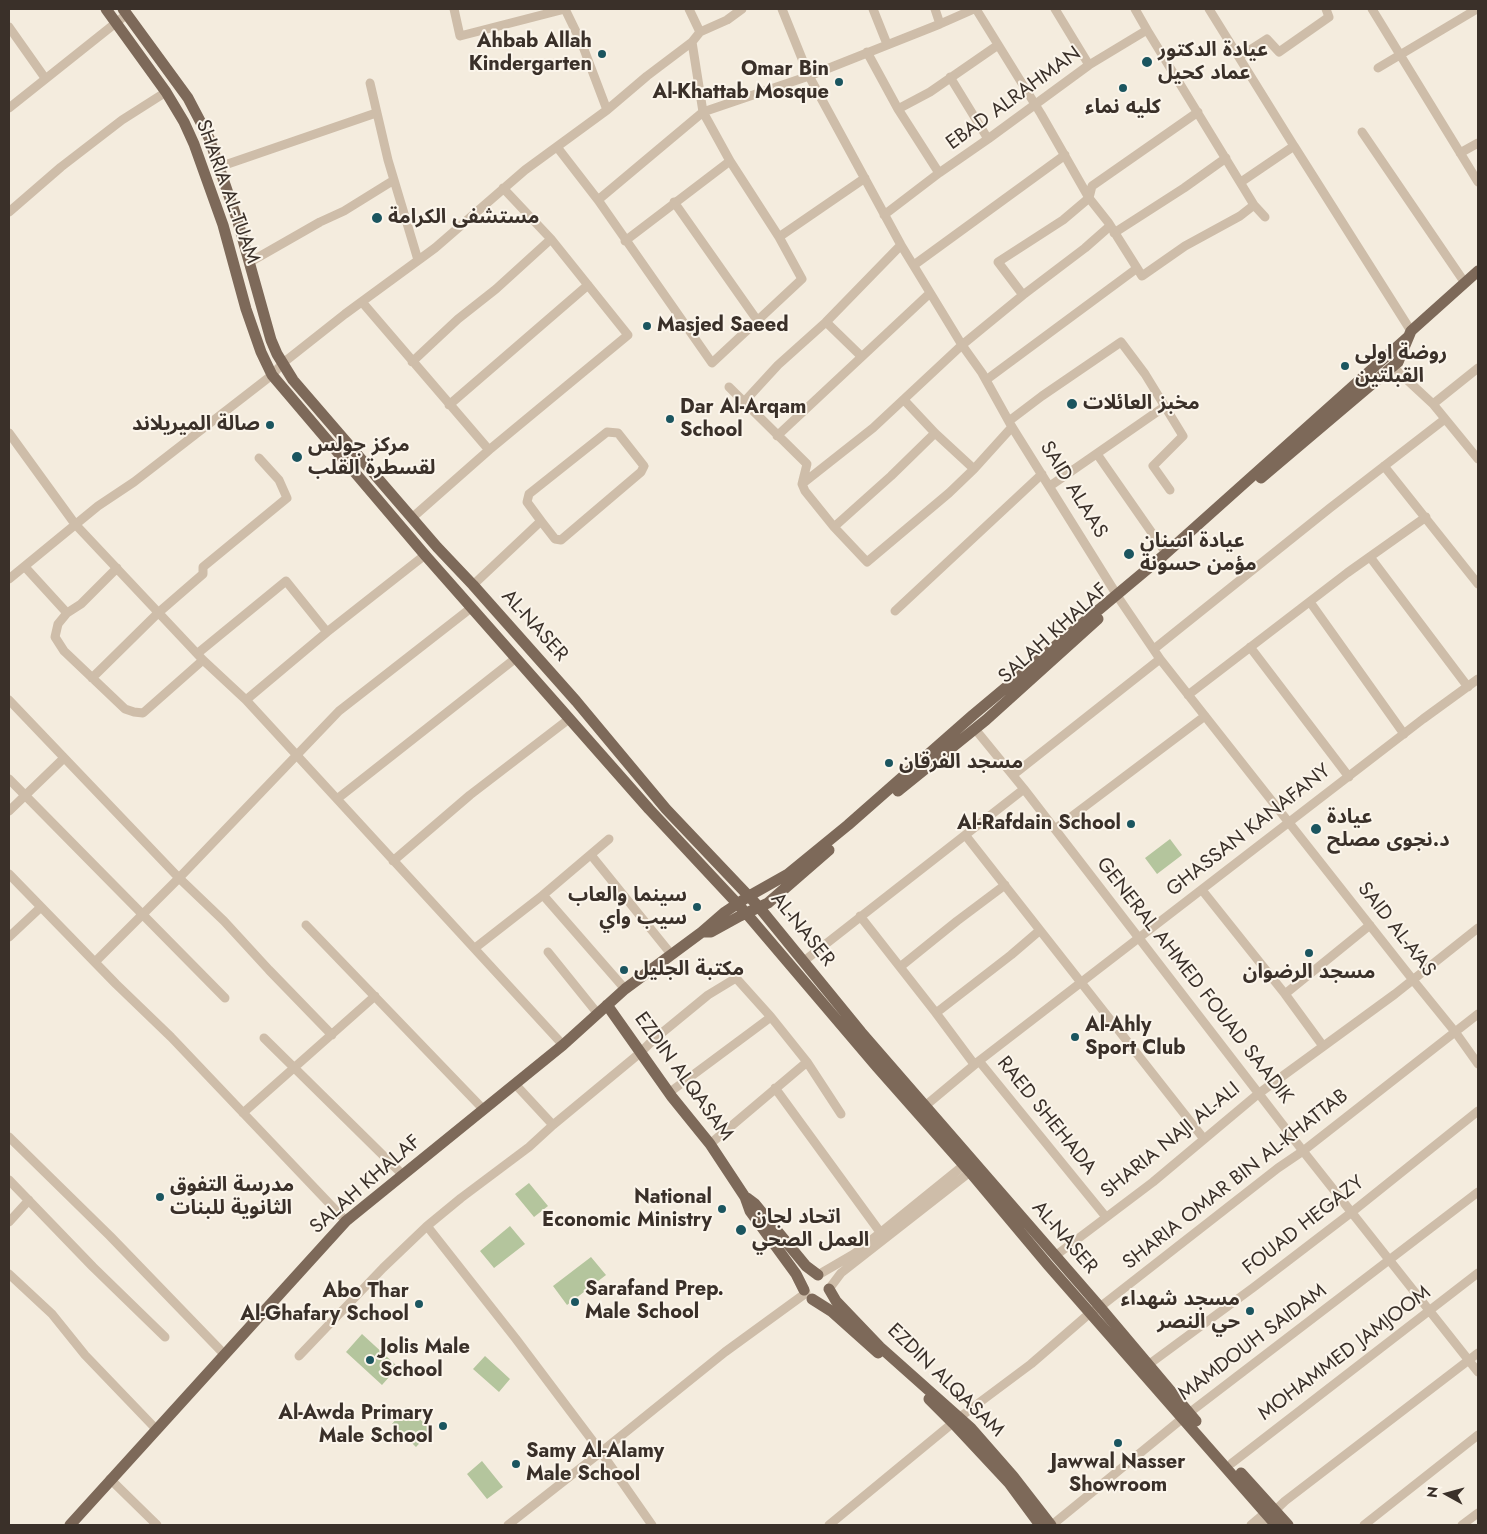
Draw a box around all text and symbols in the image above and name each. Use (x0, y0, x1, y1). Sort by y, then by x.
place label: Ahbab Allah Kindergarten (469, 30, 592, 77)
place label: عيادة الدكتور عماد كحيل (1158, 39, 1268, 86)
street label: EBAD ALRAHMAN (942, 42, 1086, 156)
marker: Ahbab Allah Kindergarten (596, 48, 608, 60)
marker: عيادة الدكتور عماد كحيل (1140, 55, 1154, 69)
place label: Omar Bin Al-Khattab Mosque (652, 58, 829, 105)
marker: Omar Bin Al-Khattab Mosque (833, 76, 845, 88)
marker: كليه نماء (1117, 82, 1129, 94)
place label: كليه نماء (1085, 96, 1161, 120)
street label: SHARIA AL-TUAM (190, 117, 264, 267)
place label: مستشفى الكرامة (388, 206, 539, 230)
marker: مستشفى الكرامة (370, 211, 384, 225)
place label: Masjed Saeed (657, 314, 788, 338)
marker: Masjed Saeed (641, 320, 653, 332)
place label: روضة اولى القبلتين (1355, 342, 1447, 389)
marker: روضة اولى القبلتين (1339, 360, 1351, 372)
place label: مخبز العائلات (1083, 392, 1200, 416)
place label: Dar Al-Arqam School (680, 396, 806, 443)
marker: مخبز العائلات (1065, 397, 1079, 411)
place label: صالة الميريلاند (132, 413, 260, 437)
marker: Dar Al-Arqam School (664, 413, 676, 425)
marker: صالة الميريلاند (264, 419, 276, 431)
place label: مركز جولس لقسطرة القلب (308, 434, 435, 481)
street label: SAID ALAAS (1034, 437, 1112, 543)
marker: مركز جولس لقسطرة القلب (290, 450, 304, 464)
place label: عيادة اسنان مؤمن حسونة (1140, 530, 1257, 577)
marker: عيادة اسنان مؤمن حسونة (1122, 547, 1136, 561)
street label: SALAH KHALAF (994, 579, 1114, 689)
street label: AL-NASER (496, 585, 572, 667)
place label: مسجد الفرقان (899, 751, 1023, 775)
marker: مسجد الفرقان (883, 757, 895, 769)
street label: GHASSAN KANAFANY (1162, 760, 1336, 902)
place label: عيادة د.نجوى مصلح (1327, 806, 1449, 853)
place label: Al-Rafdain School (957, 812, 1121, 836)
marker: Al-Rafdain School (1125, 818, 1137, 830)
marker: عيادة د.نجوى مصلح (1309, 822, 1323, 836)
street label: GENERAL AHMED FOUAD SAADIK (1090, 853, 1298, 1109)
street label: SAID AL-A'AS (1352, 878, 1440, 982)
place label: سينما والعاب سيب واي (568, 884, 687, 931)
street label: AL-NASER (765, 888, 839, 972)
marker: سينما والعاب سيب واي (691, 901, 703, 913)
marker: مسجد الرضوان (1303, 947, 1315, 959)
place label: مكتبة الجليل (634, 958, 744, 982)
place label: مسجد الرضوان (1243, 961, 1375, 985)
marker: مكتبة الجليل (618, 964, 630, 976)
street label: EZDIN ALQASAM (628, 1008, 738, 1146)
place label: Al-Ahly Sport Club (1085, 1014, 1185, 1061)
marker: Al-Ahly Sport Club (1069, 1031, 1081, 1043)
street label: RAED SHEHADA (991, 1052, 1101, 1180)
street label: SHARIA NAJI AL-ALI (1097, 1078, 1245, 1204)
street label: SHARIA OMAR BIN AL-KHATTAB (1119, 1085, 1353, 1275)
street label: SALAH KHALAF (306, 1130, 426, 1240)
street label: FOUAD HEGAZY (1239, 1171, 1369, 1281)
place label: مدرسة التفوق الثانوية للبنات (170, 1174, 294, 1221)
place label: National Economic Ministry (542, 1186, 712, 1233)
marker: مدرسة التفوق الثانوية للبنات (154, 1191, 166, 1203)
street label: AL-NASER (1026, 1197, 1102, 1279)
marker: National Economic Ministry (716, 1203, 728, 1215)
place label: اتحاد لجان العمل الصحي (752, 1206, 869, 1253)
marker: اتحاد لجان العمل الصحي (734, 1223, 748, 1237)
place label: Sarafand Prep. Male School (585, 1278, 724, 1325)
street label: MAMDOUH SAIDAM (1174, 1279, 1332, 1407)
place label: Abo Thar Al-Ghafary School (240, 1280, 409, 1327)
street label: MOHAMMED JAMJOOM (1254, 1281, 1436, 1427)
place label: مسجد شهداء حي النصر (1121, 1288, 1240, 1335)
marker: Sarafand Prep. Male School (569, 1296, 581, 1308)
marker: Abo Thar Al-Ghafary School (413, 1298, 425, 1310)
marker: مسجد شهداء حي النصر (1244, 1305, 1256, 1317)
street label: EZDIN ALQASAM (882, 1319, 1008, 1443)
place label: Jolis Male School (380, 1336, 470, 1383)
marker: Jolis Male School (364, 1354, 376, 1366)
place label: Al-Awda Primary Male School (278, 1402, 433, 1449)
marker: Al-Awda Primary Male School (437, 1420, 449, 1432)
marker: Jawwal Nasser Showroom (1112, 1437, 1124, 1449)
place label: Samy Al-Alamy Male School (526, 1440, 664, 1487)
place label: Jawwal Nasser Showroom (1050, 1451, 1186, 1498)
marker: Samy Al-Alamy Male School (510, 1458, 522, 1470)
north arrow (1422, 1469, 1472, 1519)
text: N (1422, 1485, 1443, 1499)

